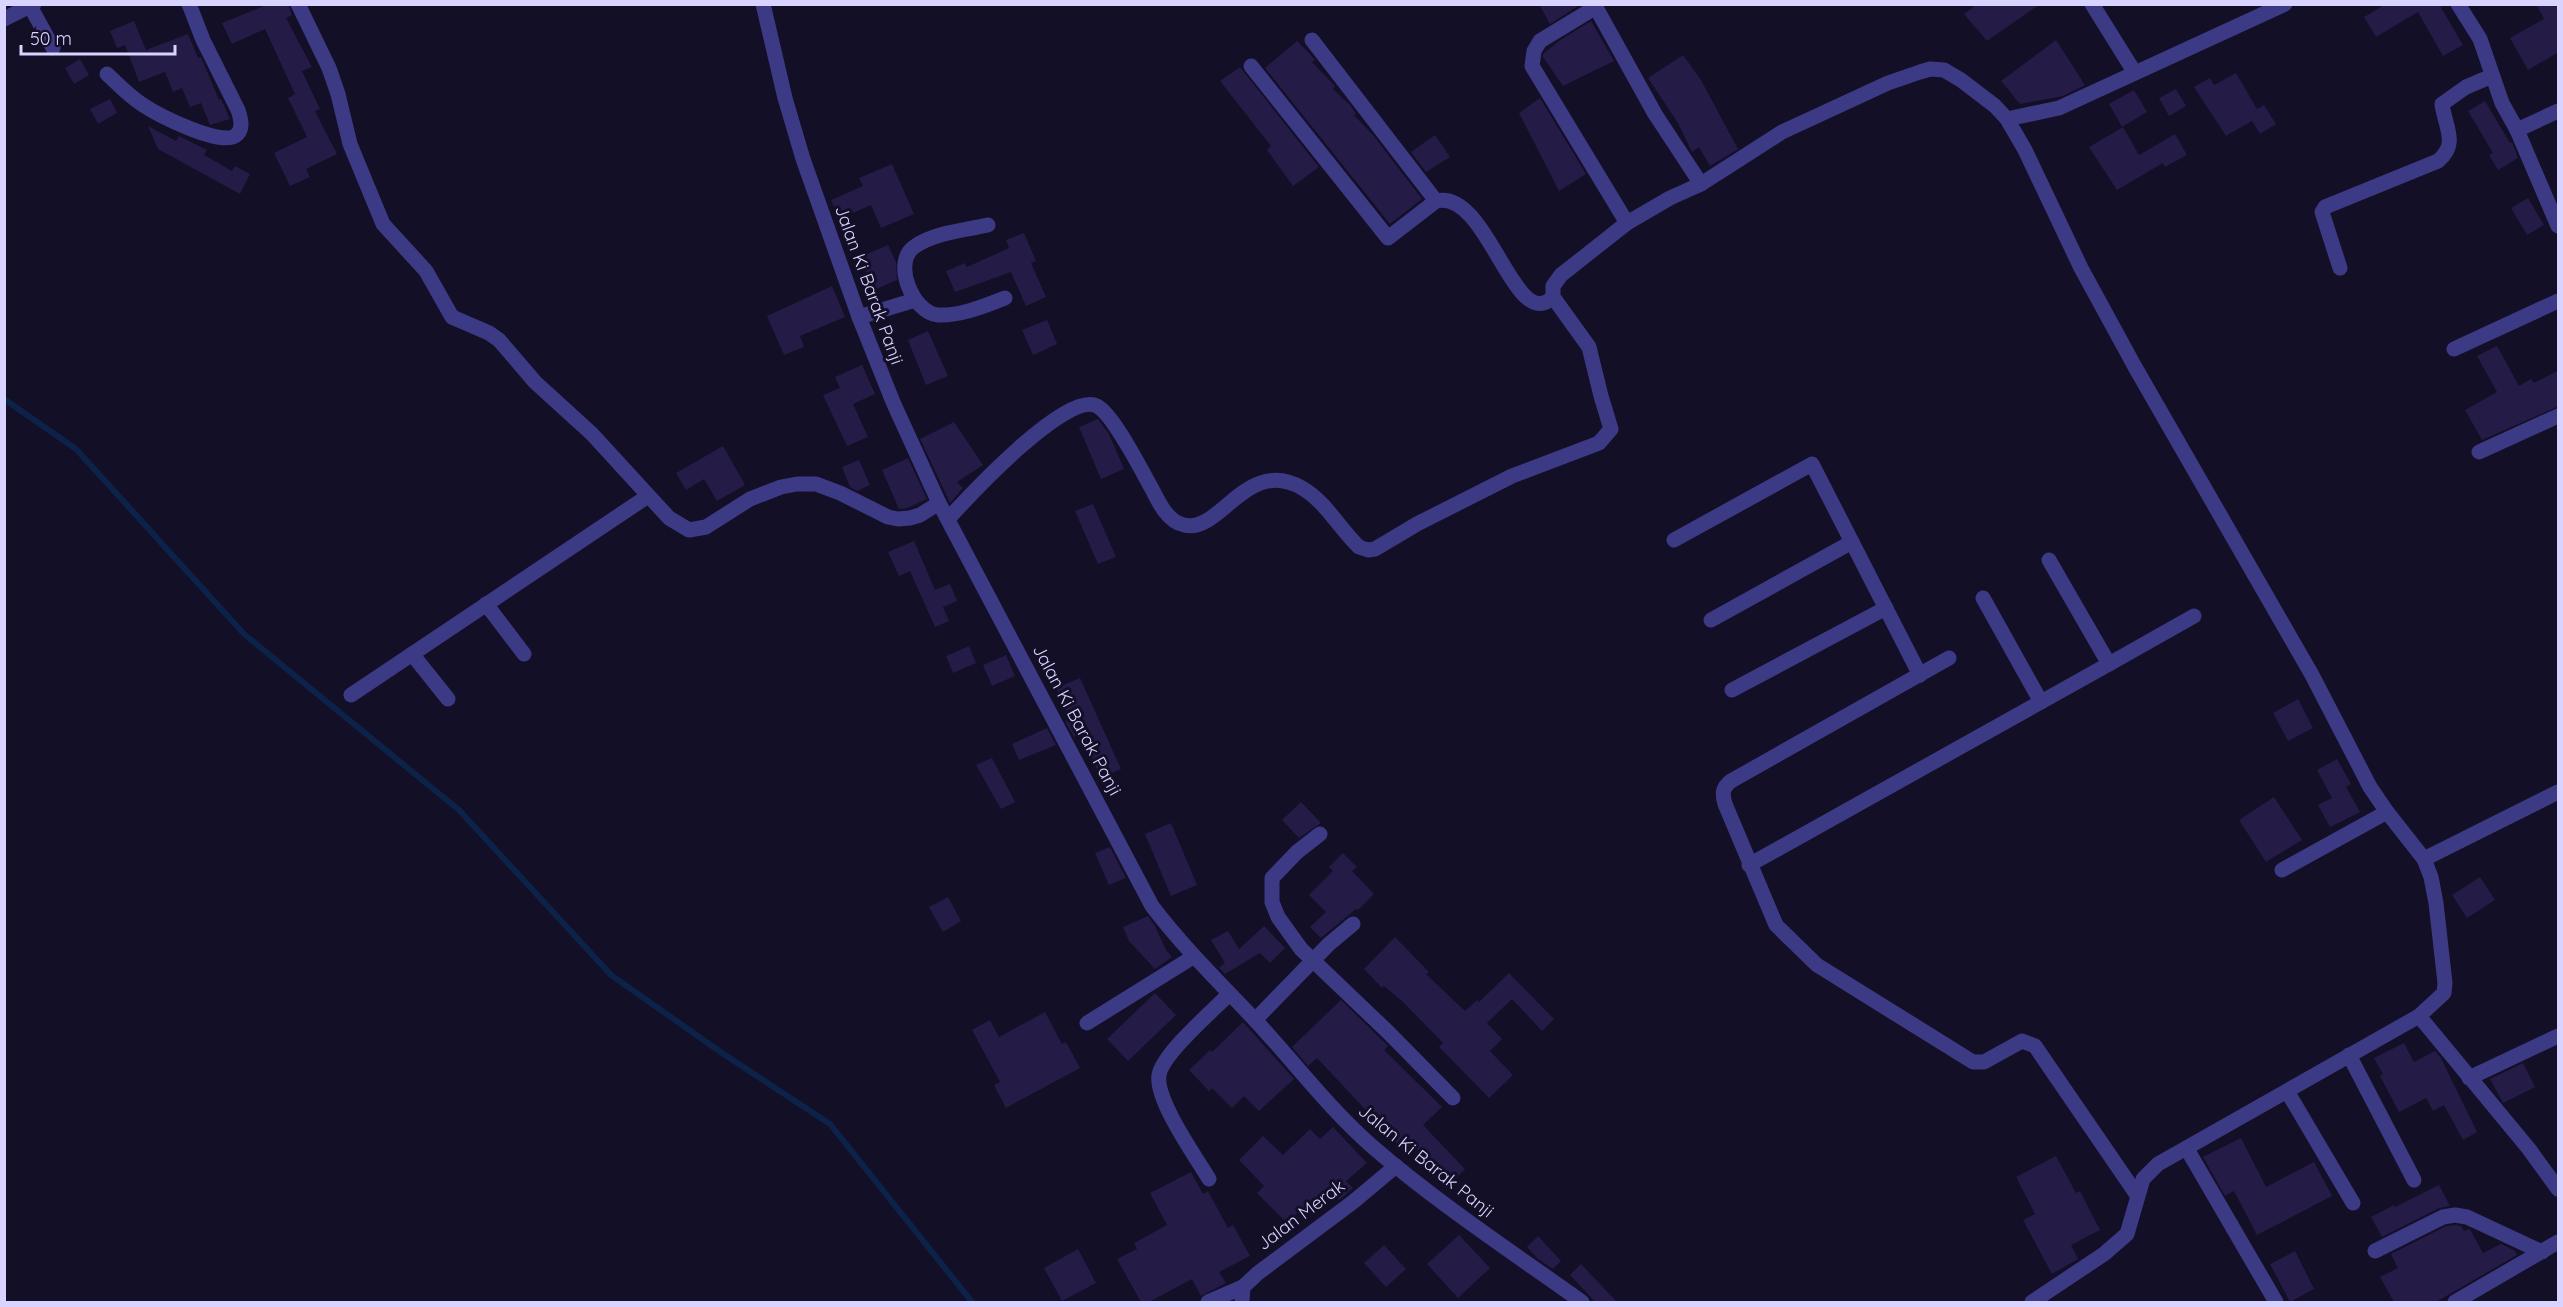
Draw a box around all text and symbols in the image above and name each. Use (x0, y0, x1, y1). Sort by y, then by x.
scale bar (21, 18, 176, 56)
text: 50 m (30, 27, 72, 50)
street label: Jalan Ki Barak Panji (830, 202, 909, 368)
street label: Jalan Ki Barak Panji (1028, 640, 1127, 799)
street label: Jalan Ki Barak Panji (1354, 1099, 1499, 1222)
street label: Jalan Merak (1252, 1174, 1349, 1255)

